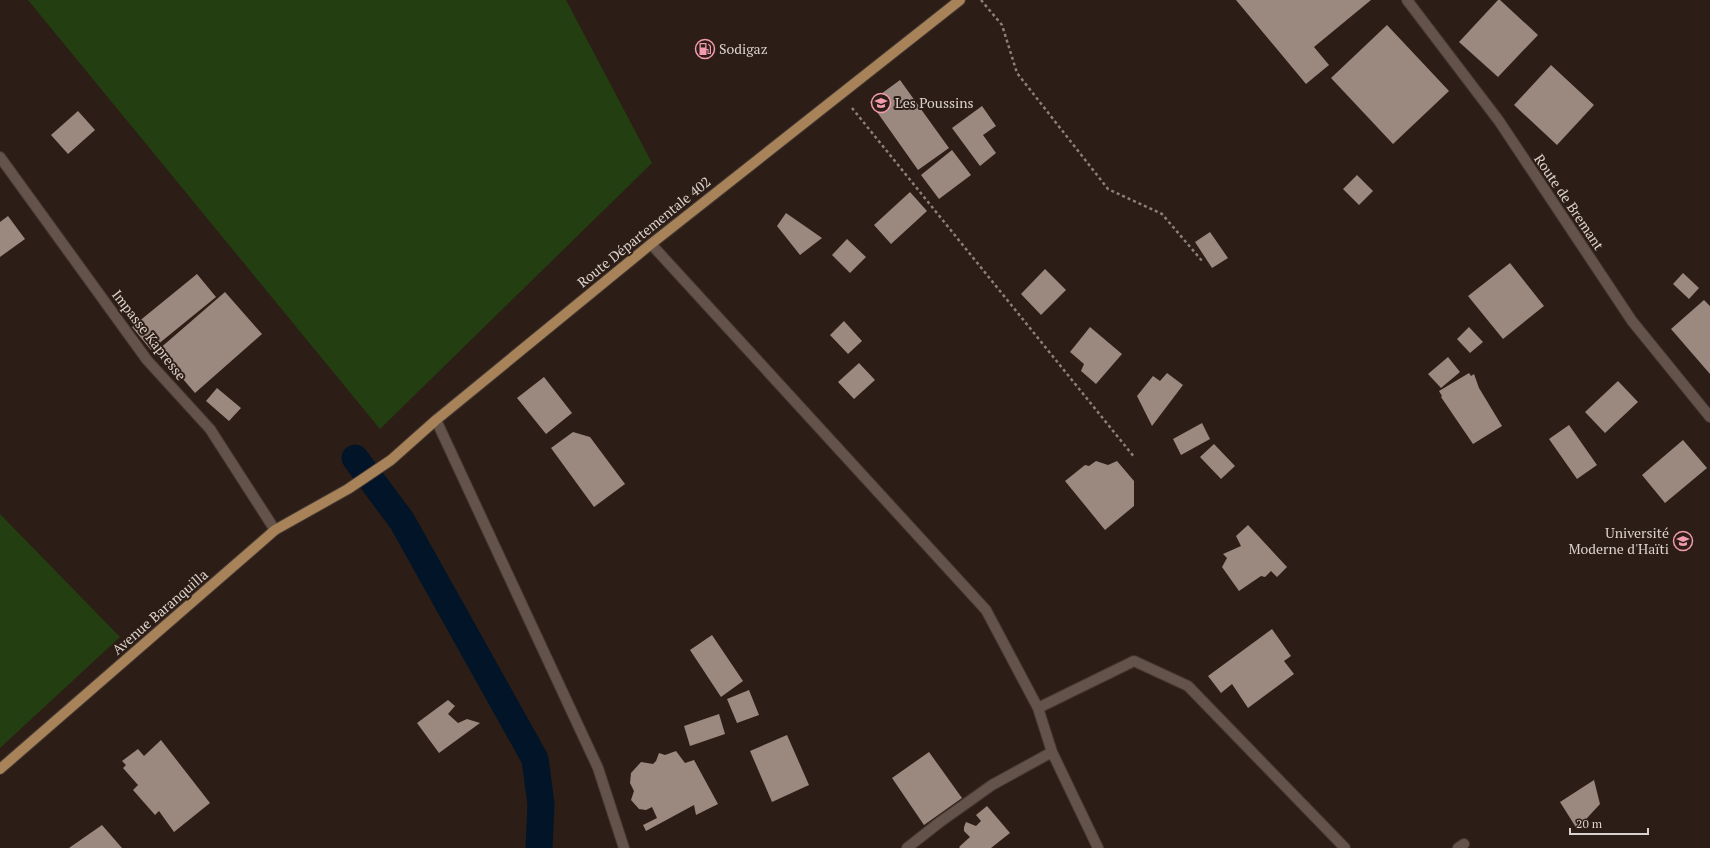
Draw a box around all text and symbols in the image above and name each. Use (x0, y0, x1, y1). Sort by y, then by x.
fuel station icon: Sodigaz (694, 38, 716, 60)
place label: Sodigaz (719, 39, 768, 58)
school or university icon: Les Poussins (870, 92, 892, 114)
place label: Les Poussins (895, 93, 974, 112)
street label: Route de Bremant (1530, 150, 1609, 254)
street label: Route Départementale 402 (573, 172, 714, 291)
street label: Impasse Kapresse (108, 285, 191, 384)
place label: Université Moderne d'Haïti (1568, 523, 1669, 558)
school or university icon: Université Moderne d'Haïti (1672, 530, 1694, 552)
street label: Avenue Baranquilla (108, 565, 212, 659)
scale bar (1570, 810, 1648, 836)
text: 20 m (1576, 816, 1603, 831)

